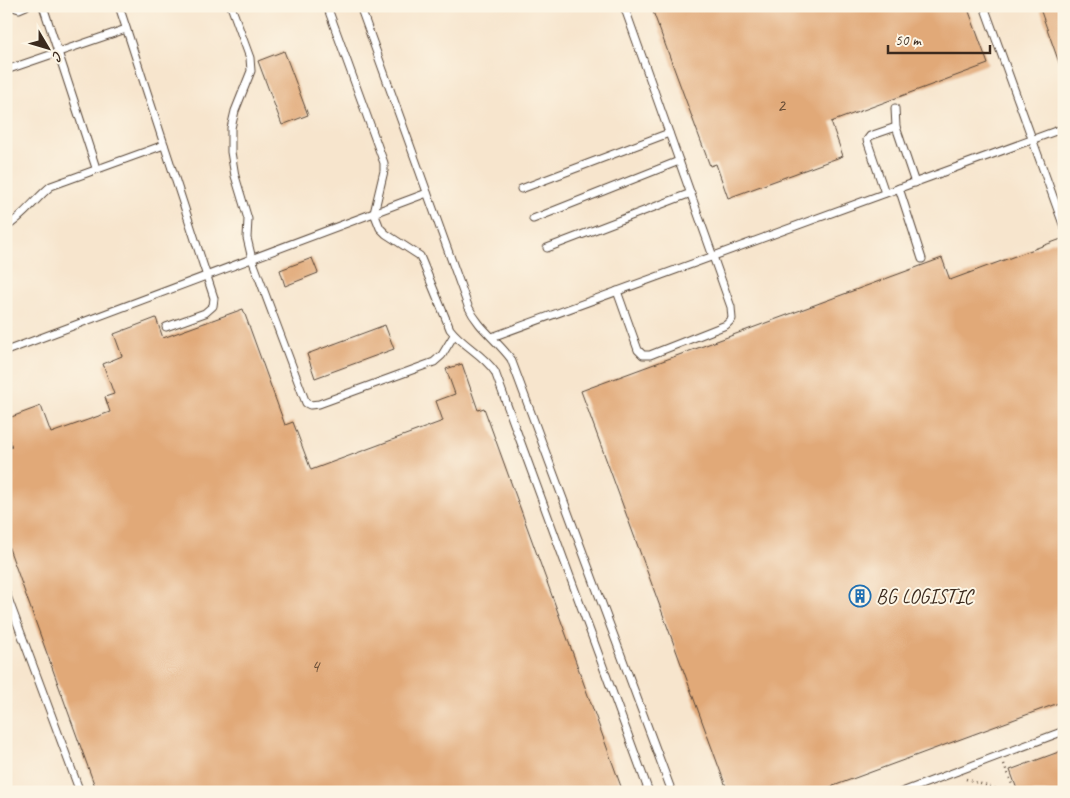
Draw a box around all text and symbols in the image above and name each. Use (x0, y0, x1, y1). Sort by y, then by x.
north arrow (22, 22, 72, 72)
scale bar (888, 22, 990, 54)
text: 50 m (895, 31, 922, 50)
text: С (48, 48, 67, 65)
house number: 2 (777, 94, 787, 116)
building icon: BG LOGISTIC (848, 584, 872, 608)
place label: BG LOGISTIC (876, 584, 975, 609)
house number: 4 (311, 655, 321, 677)

